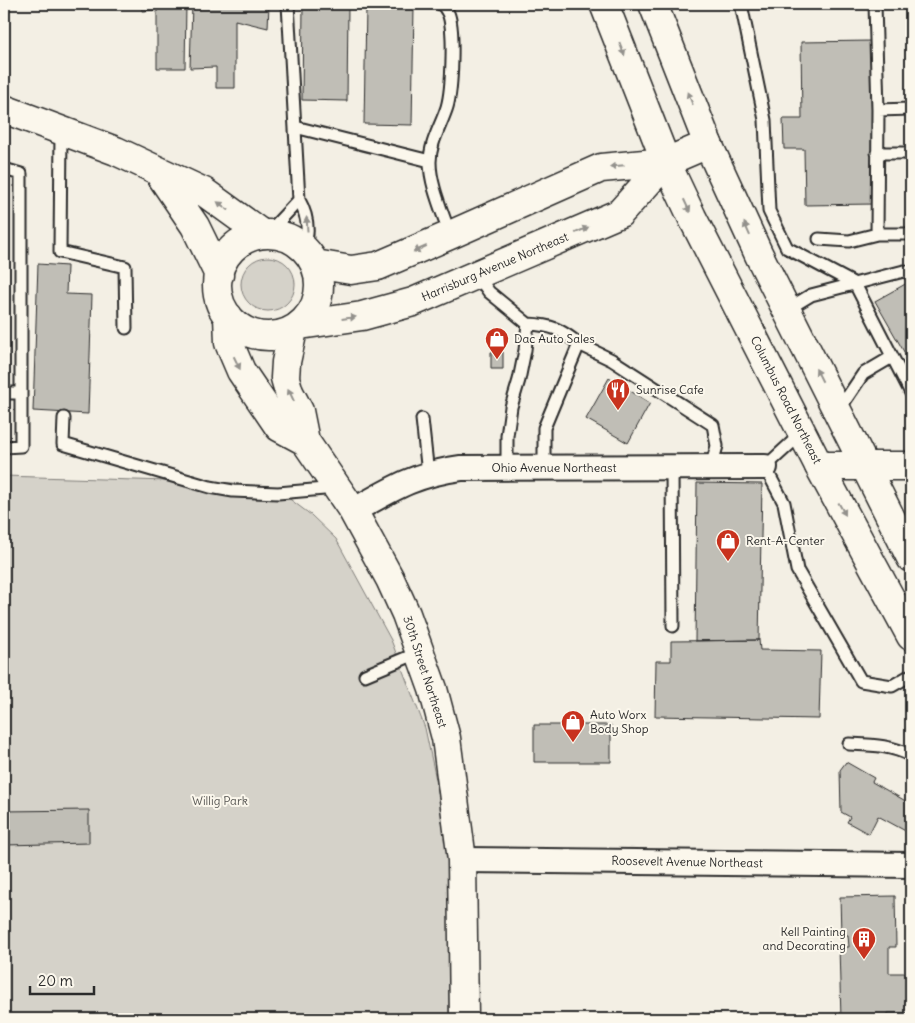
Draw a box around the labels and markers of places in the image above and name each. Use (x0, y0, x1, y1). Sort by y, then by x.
shop icon: Dac Auto Sales (484, 326, 510, 360)
place label: Dac Auto Sales (514, 331, 595, 346)
restaurant icon: Sunrise Cafe (605, 377, 631, 411)
place label: Sunrise Cafe (636, 382, 704, 397)
shop icon: Rent-A-Center (715, 528, 741, 562)
place label: Rent-A-Center (746, 533, 825, 548)
place label: Auto Worx Body Shop (590, 707, 649, 736)
shop icon: Auto Worx Body Shop (560, 709, 586, 743)
place label: Kell Painting and Decorating (763, 924, 846, 953)
building icon: Kell Painting and Decorating (851, 926, 877, 960)

